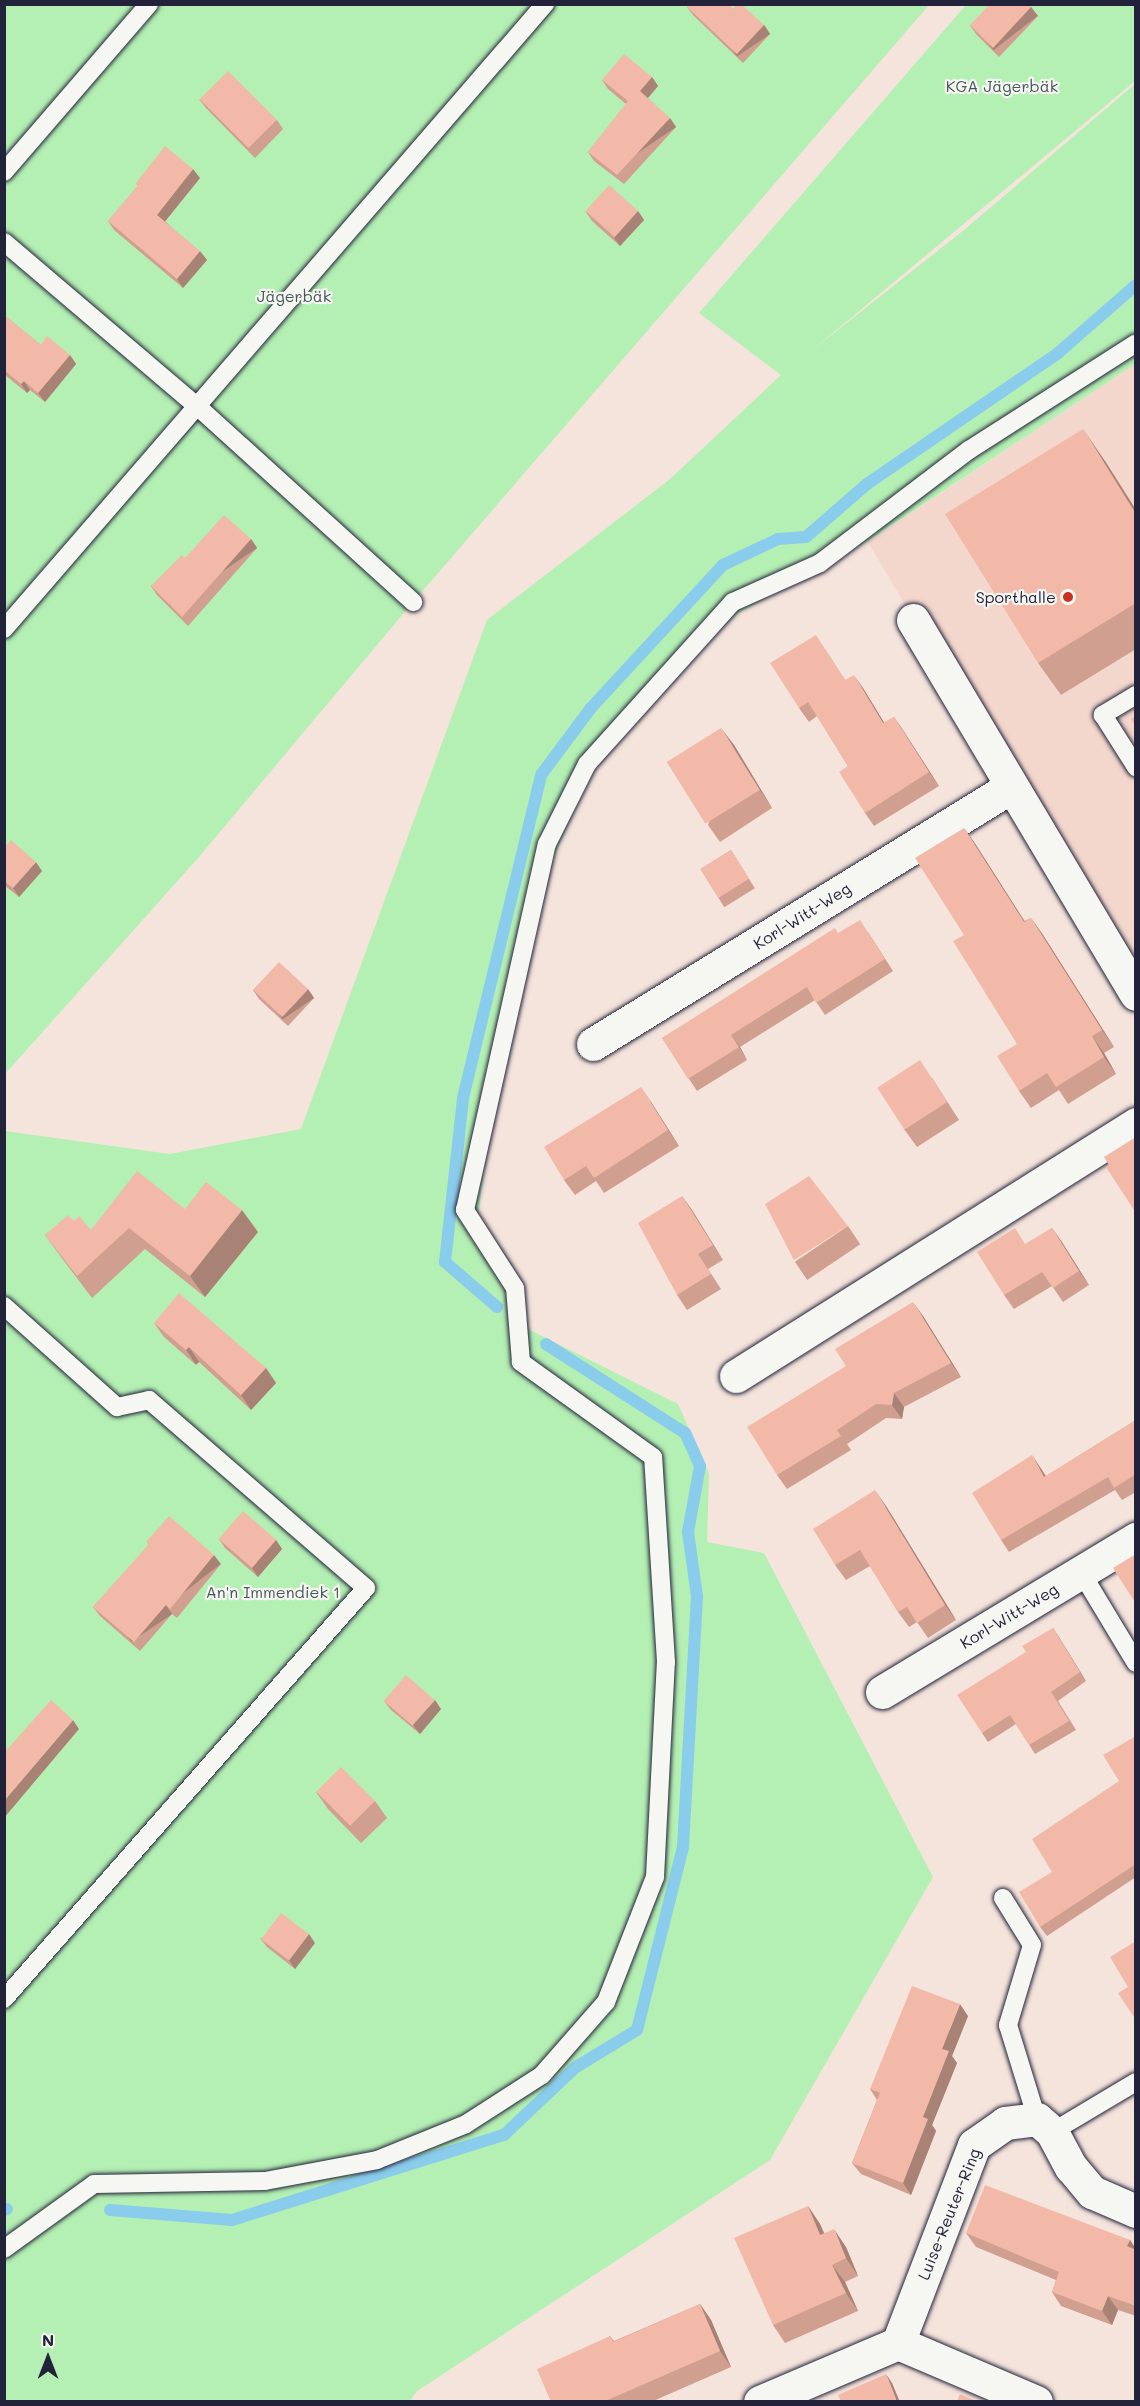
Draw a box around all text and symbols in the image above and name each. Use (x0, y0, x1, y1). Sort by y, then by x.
park label: KGA Jägerbäk (946, 76, 1058, 96)
park label: Jägerbäk (257, 286, 331, 306)
place label: Sporthalle (976, 587, 1056, 607)
marker: Sporthalle (1061, 590, 1075, 604)
street label: Korl-Witt-Weg (750, 878, 854, 954)
street label: Korl-Witt-Weg (956, 1579, 1062, 1653)
park label: An'n Immendiek 1 (206, 1582, 340, 1602)
street label: Luise-Reuter-Ring (914, 2145, 984, 2283)
north arrow (18, 2328, 78, 2388)
text: N (42, 2329, 54, 2350)

